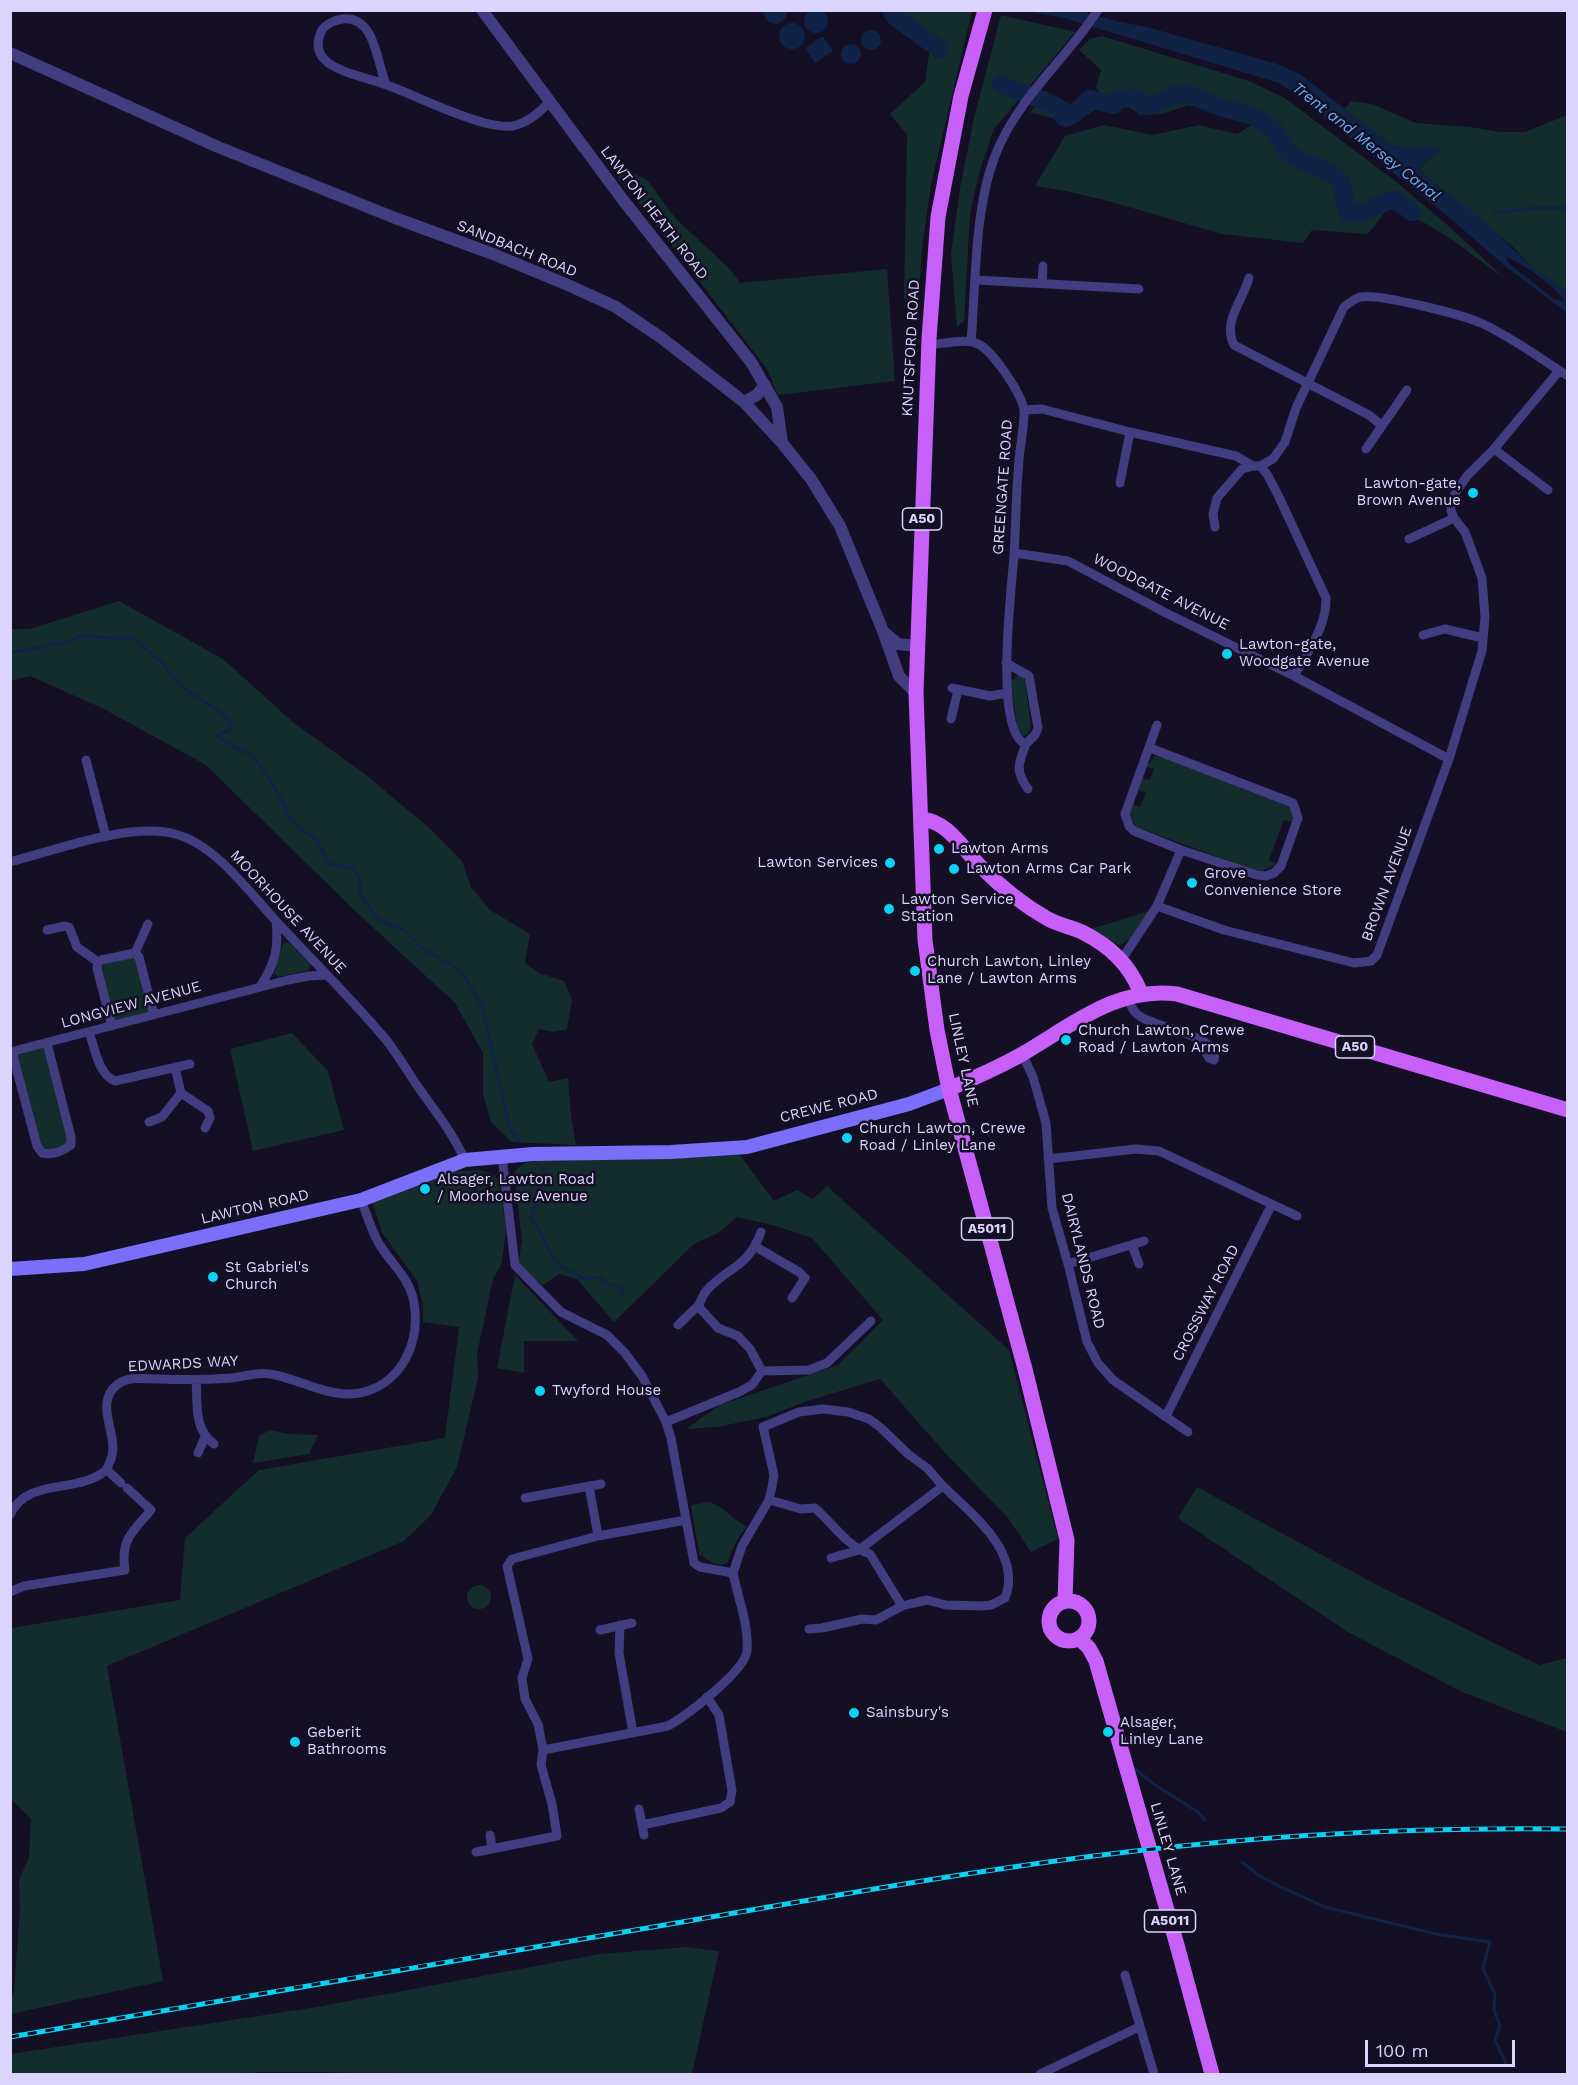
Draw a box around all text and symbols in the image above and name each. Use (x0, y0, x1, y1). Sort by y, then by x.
water label: Trent and Mersey Canal (1288, 78, 1444, 206)
street label: LAWTON HEATH ROAD (596, 143, 712, 283)
street label: SANDBACH ROAD (454, 217, 580, 281)
street label: KNUTSFORD ROAD (898, 279, 924, 417)
street label: GREENGATE ROAD (989, 419, 1017, 555)
place label: Lawton-gate, Brown Avenue (1357, 475, 1461, 510)
marker: Lawton-gate, Brown Avenue (1466, 486, 1480, 500)
road number: A50 (902, 508, 942, 530)
street label: WOODGATE AVENUE (1090, 550, 1232, 634)
place label: Lawton-gate, Woodgate Avenue (1239, 636, 1370, 671)
marker: Lawton-gate, Woodgate Avenue (1220, 647, 1234, 661)
street label: BROWN AVENUE (1358, 824, 1416, 944)
place label: Lawton Arms (951, 840, 1049, 858)
marker: Lawton Arms (932, 842, 946, 856)
street label: MOORHOUSE AVENUE (226, 847, 350, 977)
place label: Lawton Services (757, 854, 878, 872)
marker: Lawton Services (883, 856, 897, 870)
place label: Lawton Arms Car Park (966, 860, 1131, 878)
marker: Lawton Arms Car Park (947, 862, 961, 876)
place label: Grove Convenience Store (1204, 865, 1342, 900)
marker: Grove Convenience Store (1185, 876, 1199, 890)
place label: Lawton Service Station (901, 891, 1014, 926)
marker: Lawton Service Station (882, 902, 896, 916)
place label: Church Lawton, Linley Lane / Lawton Arms (927, 953, 1091, 988)
marker: Church Lawton, Linley Lane / Lawton Arms (908, 964, 922, 978)
street label: LONGVIEW AVENUE (59, 978, 203, 1032)
street label: LINLEY LANE (944, 1011, 982, 1109)
place label: Church Lawton, Crewe Road / Lawton Arms (1078, 1022, 1245, 1057)
marker: Church Lawton, Crewe Road / Lawton Arms (1059, 1033, 1073, 1047)
road number: A50 (1336, 1036, 1374, 1058)
street label: CREWE ROAD (778, 1085, 880, 1127)
place label: Church Lawton, Crewe Road / Linley Lane (859, 1120, 1026, 1155)
marker: Church Lawton, Crewe Road / Linley Lane (840, 1131, 854, 1145)
place label: Alsager, Lawton Road / Moorhouse Avenue (437, 1171, 595, 1206)
marker: Alsager, Lawton Road / Moorhouse Avenue (418, 1182, 432, 1196)
street label: LAWTON ROAD (199, 1186, 311, 1228)
street label: DAIRYLANDS ROAD (1057, 1191, 1109, 1331)
road number: A5011 (962, 1218, 1012, 1240)
street label: CROSSWAY ROAD (1169, 1242, 1243, 1364)
place label: St Gabriel's Church (225, 1259, 309, 1294)
marker: St Gabriel's Church (206, 1270, 220, 1284)
street label: EDWARDS WAY (127, 1352, 239, 1376)
place label: Twyford House (552, 1382, 661, 1400)
marker: Twyford House (533, 1384, 547, 1398)
place label: Sainsbury's (866, 1704, 949, 1722)
marker: Sainsbury's (847, 1706, 861, 1720)
place label: Alsager, Linley Lane (1120, 1714, 1203, 1749)
place label: Geberit Bathrooms (307, 1724, 387, 1759)
marker: Alsager, Linley Lane (1101, 1725, 1115, 1739)
marker: Geberit Bathrooms (288, 1735, 302, 1749)
street label: LINLEY LANE (1146, 1800, 1190, 1898)
road number: A5011 (1144, 1910, 1196, 1932)
scale bar (1368, 2028, 1518, 2066)
text: 100 m (1376, 2040, 1429, 2061)

